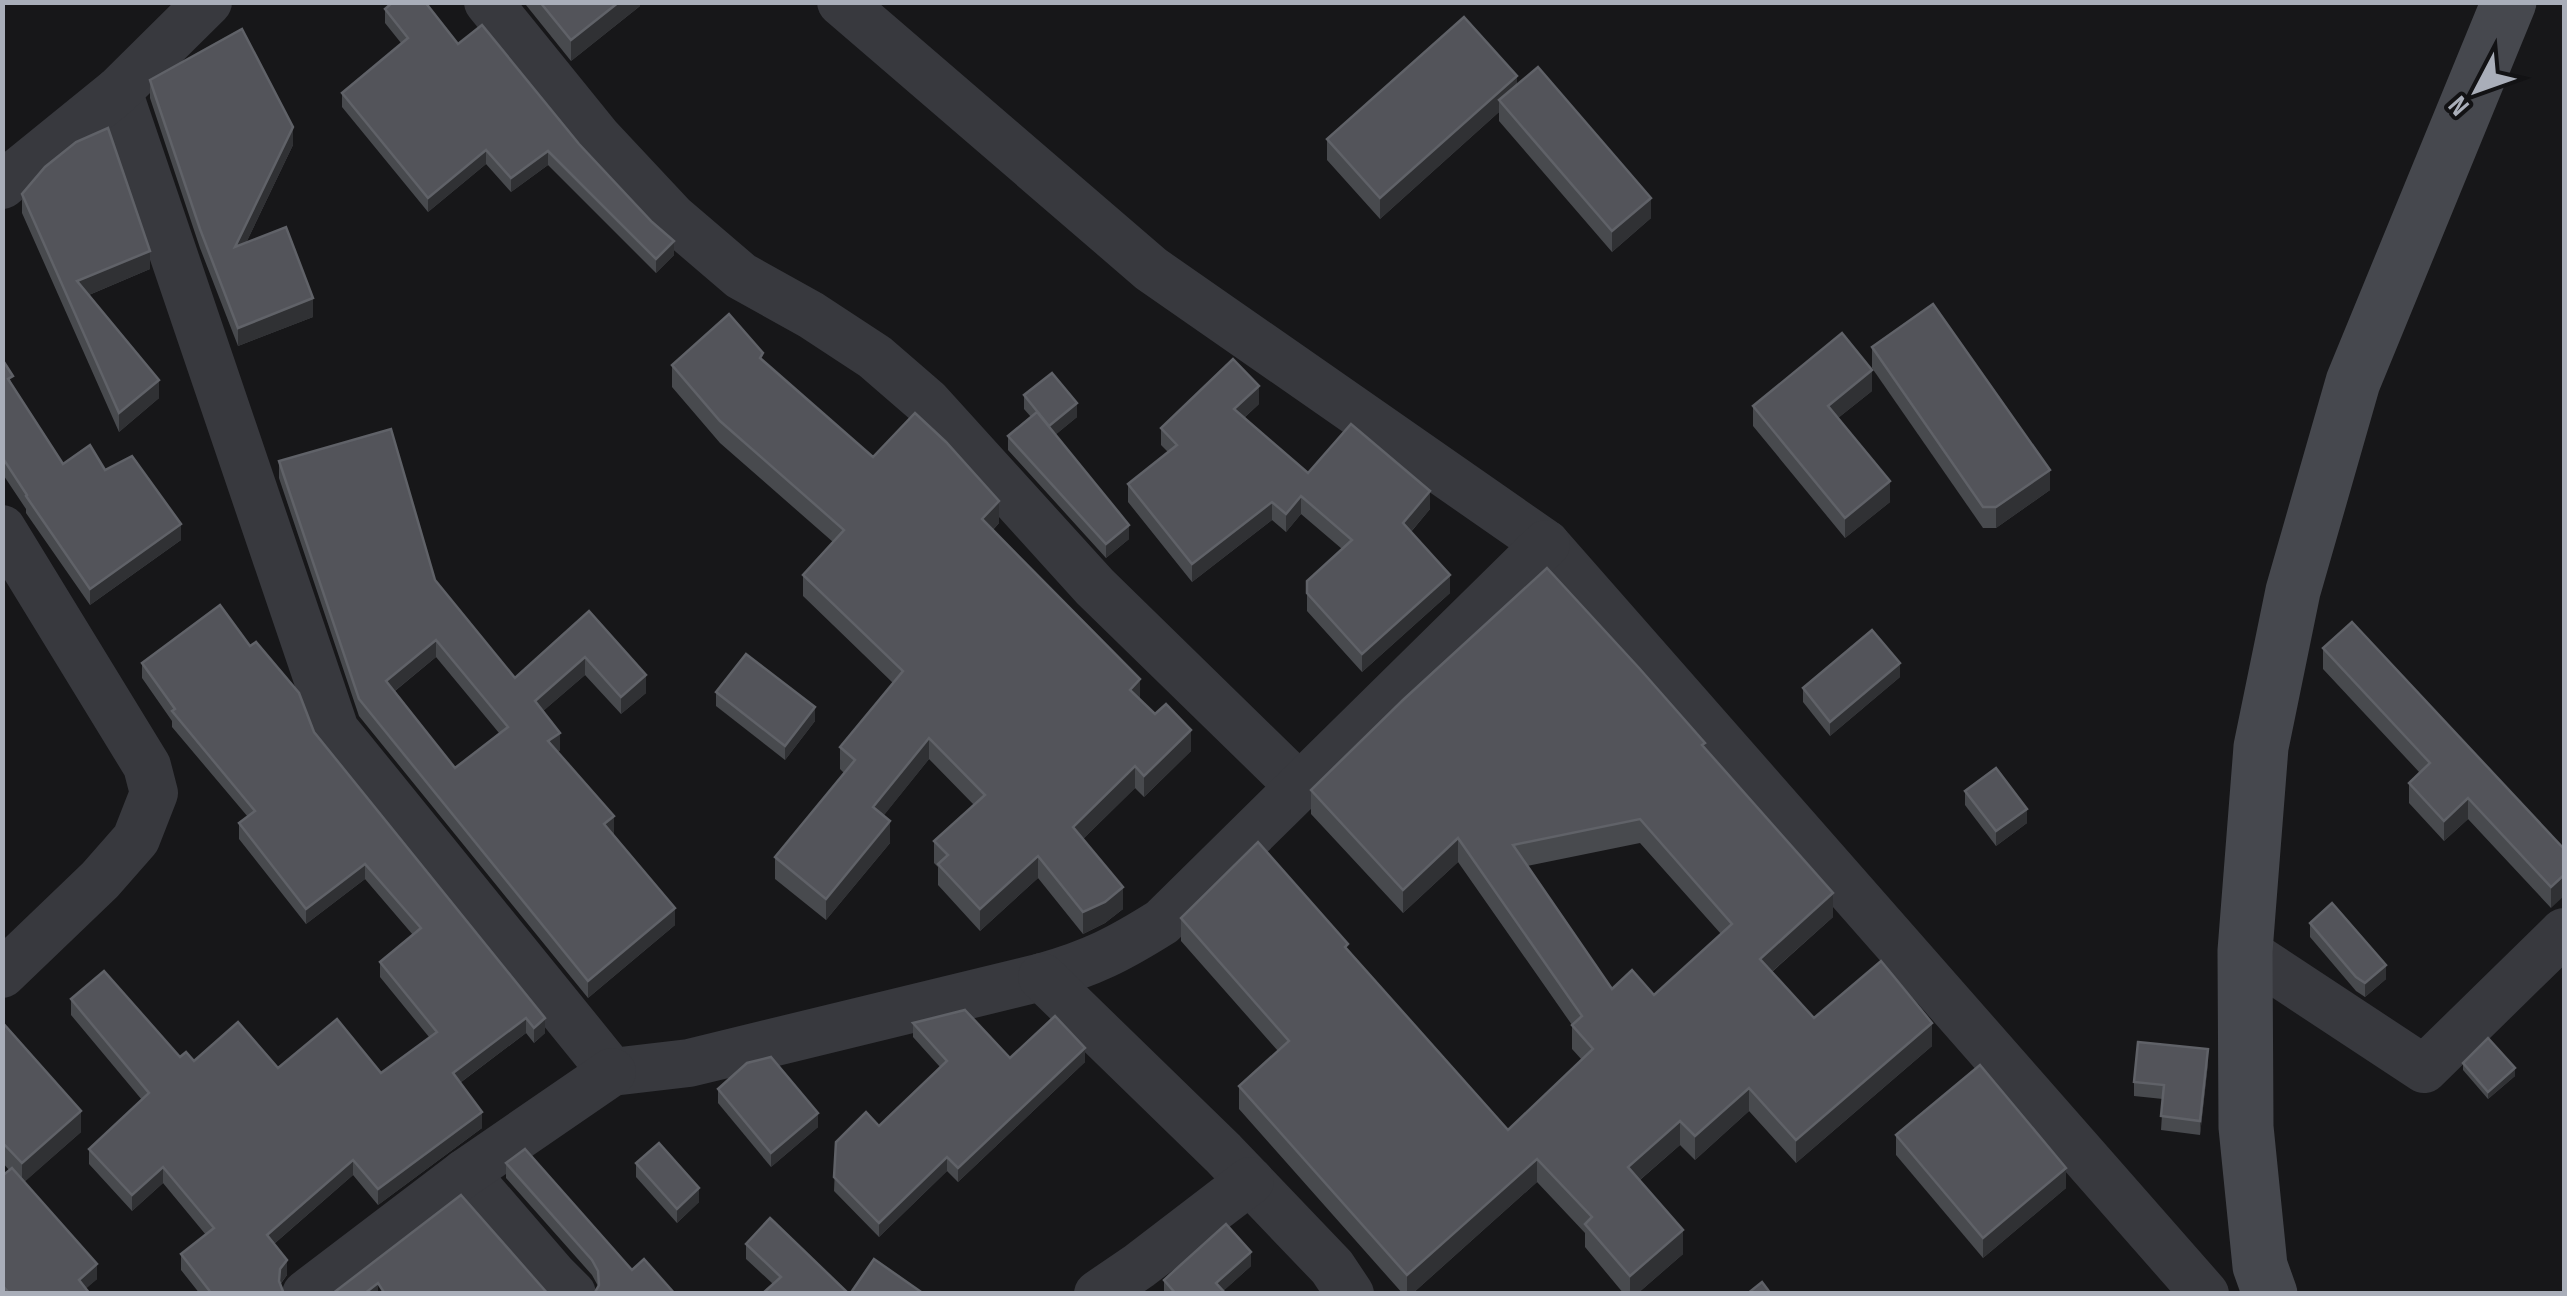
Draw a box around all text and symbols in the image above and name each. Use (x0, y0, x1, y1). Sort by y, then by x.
north arrow (2427, 40, 2527, 140)
text: N (2442, 89, 2477, 122)

